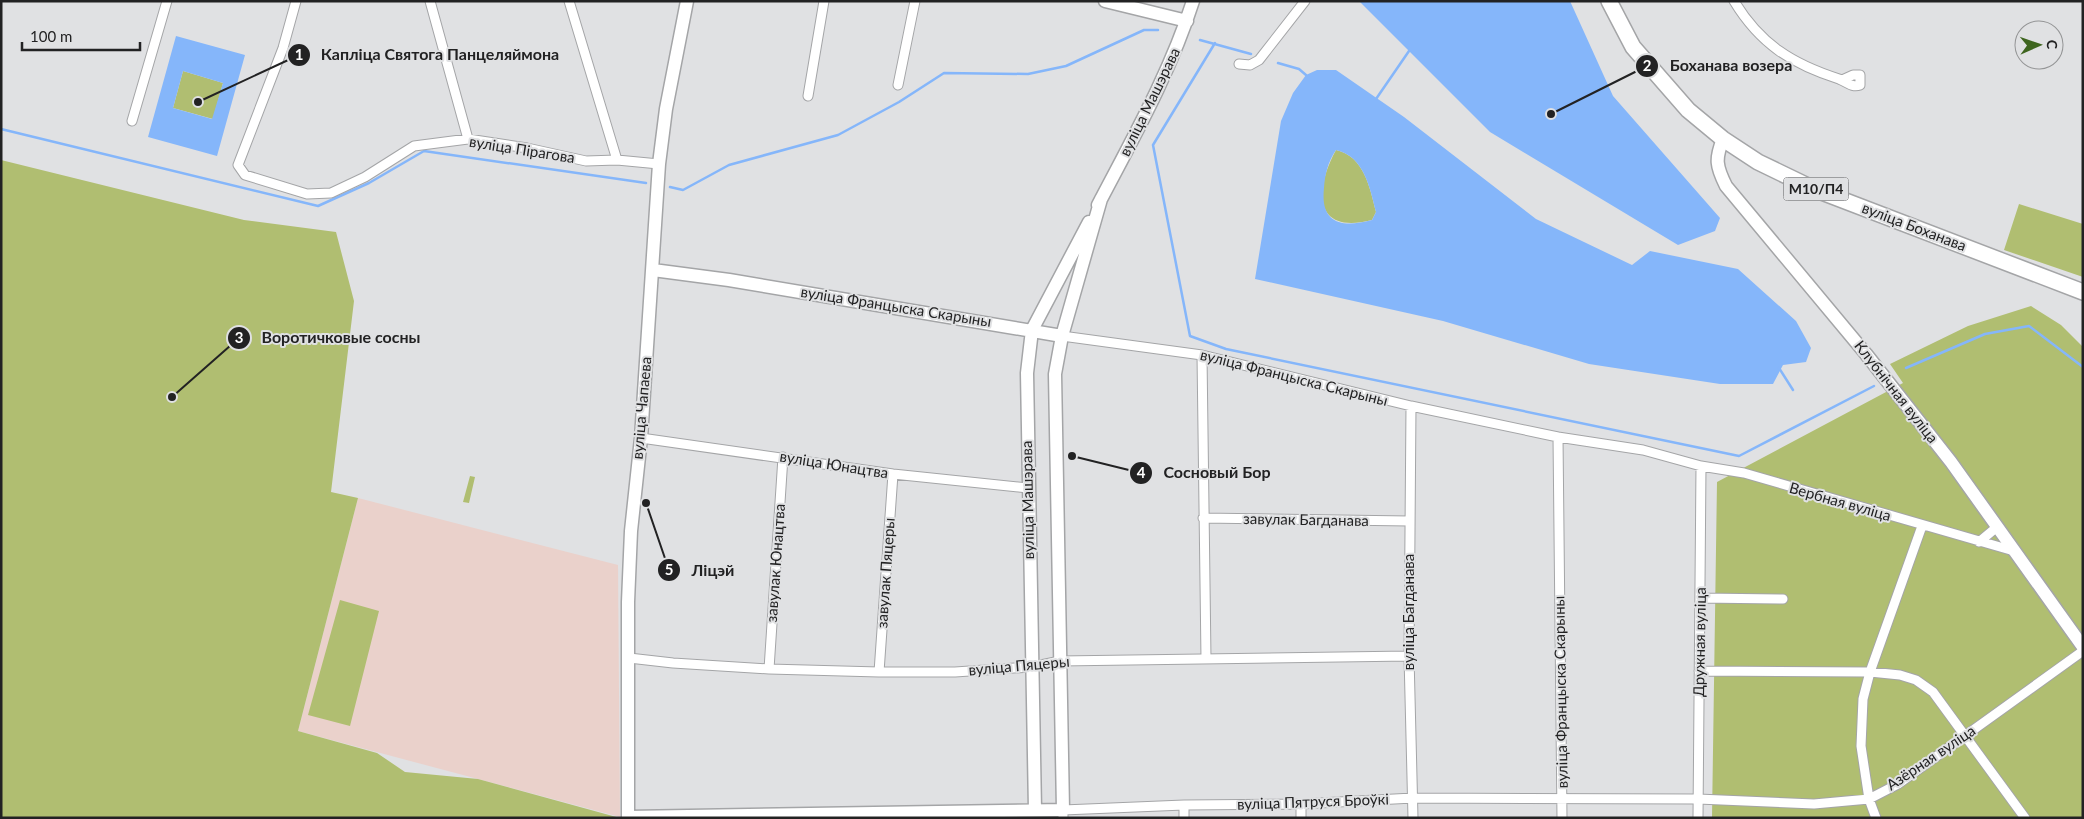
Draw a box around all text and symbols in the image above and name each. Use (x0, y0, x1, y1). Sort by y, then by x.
scale bar (22, 20, 140, 52)
north arrow (2014, 20, 2064, 70)
text: 100 m (30, 27, 72, 45)
callout: Капліца Святога Панцеляймона (286, 39, 570, 70)
text: С (2044, 40, 2061, 50)
text: Капліца Святога Панцеляймона (321, 44, 559, 63)
street label: вуліца Машэрава (1115, 44, 1183, 159)
text: 1 (295, 45, 303, 63)
callout: Боханава возера (1634, 50, 1802, 81)
text: Боханава возера (1670, 55, 1792, 74)
text: 2 (1643, 56, 1652, 74)
street label: вуліца Пірагова (468, 132, 576, 166)
road number: М10/П4 (1784, 178, 1848, 200)
street label: вуліца Боханава (1860, 198, 1969, 254)
street label: вуліца Францыска Скарыны (800, 282, 993, 330)
callout: Воротичковые сосны (226, 322, 430, 353)
text: Воротичковые сосны (262, 327, 420, 346)
text: 3 (235, 328, 243, 346)
street label: Клубнічная вуліца (1851, 336, 1942, 446)
street label: вуліца Францыска Скарыны (1199, 345, 1390, 409)
street label: вуліца Чапаева (628, 356, 654, 460)
street label: вуліца Машэрава (1017, 441, 1037, 559)
street label: вуліца Юнацтва (779, 447, 890, 481)
callout: Сосновый Бор (1129, 457, 1281, 488)
text: Сосновый Бор (1163, 462, 1271, 481)
text: 4 (1137, 463, 1146, 481)
street label: Вербная вуліца (1787, 478, 1893, 524)
street label: завулак Юнацтва (762, 503, 788, 623)
street label: завулак Багданава (1243, 509, 1369, 529)
street label: завулак Пяцеры (872, 517, 898, 629)
street label: вуліца Багданава (1399, 554, 1417, 670)
callout: Ліцэй (657, 555, 745, 586)
text: 5 (665, 560, 673, 578)
text: Ліцэй (691, 560, 734, 579)
street label: Дружная вуліца (1689, 587, 1709, 697)
street label: вуліца Францыска Скарыны (1549, 596, 1571, 789)
street label: вуліца Пяцеры (968, 652, 1070, 678)
street label: Азёрная вуліца (1883, 721, 1978, 794)
street label: вуліца Пятруся Броўкі (1237, 789, 1389, 813)

